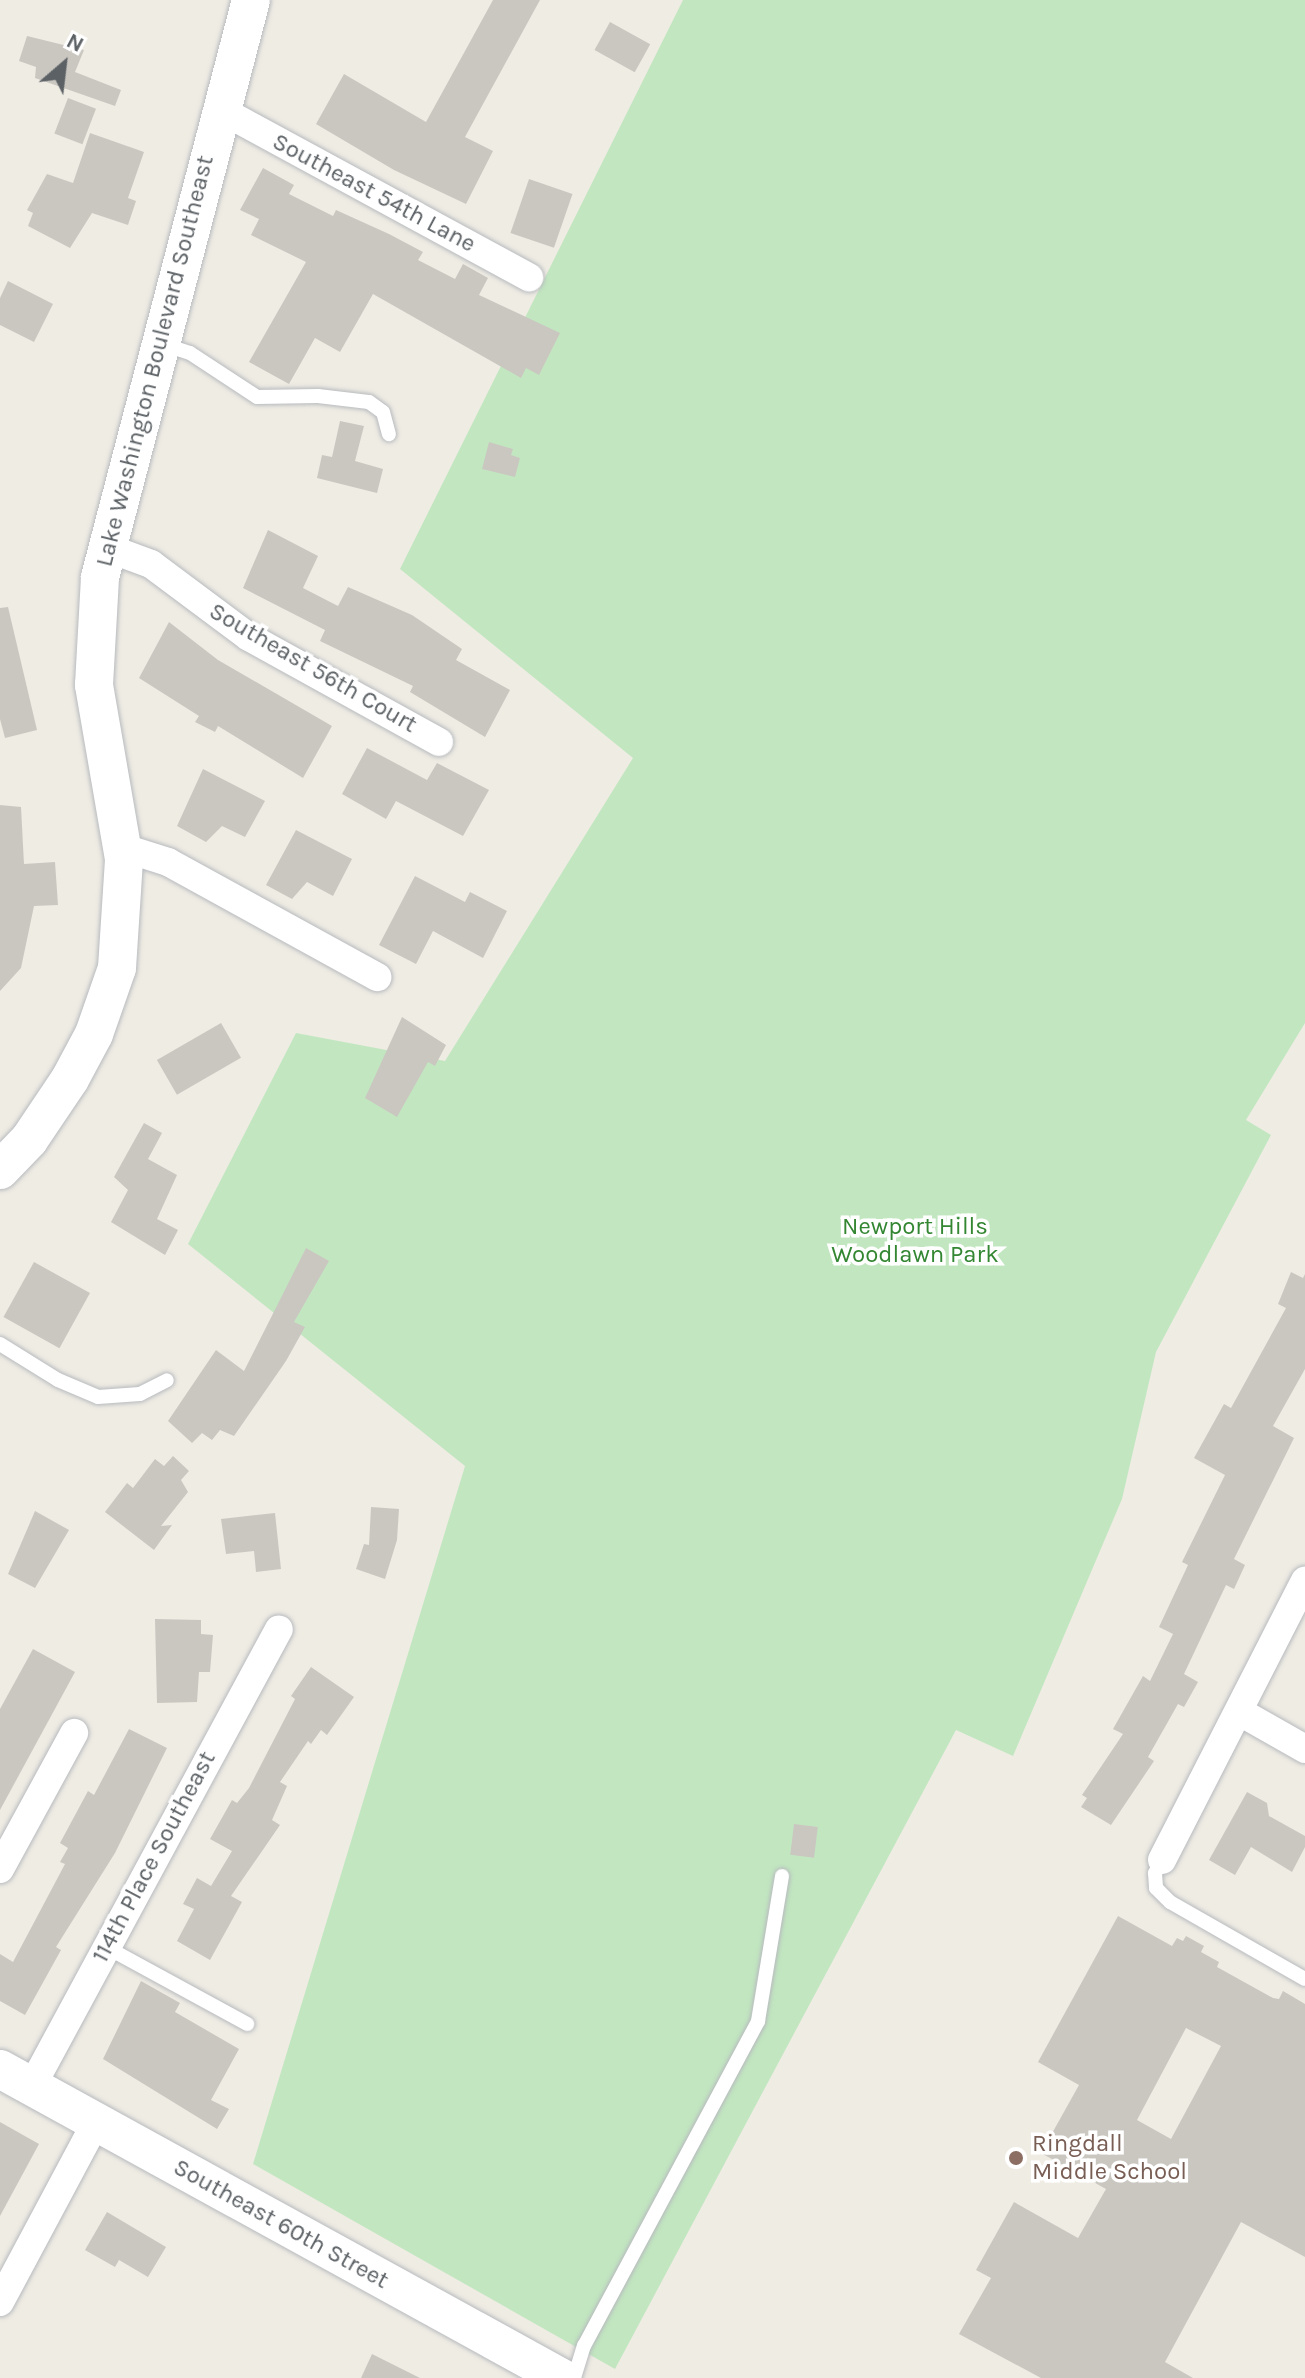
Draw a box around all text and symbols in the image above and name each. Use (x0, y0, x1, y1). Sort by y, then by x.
north arrow (24, 24, 104, 104)
text: N (62, 28, 88, 58)
street label: Southeast 54th Lane (267, 127, 481, 259)
street label: Lake Washington Boulevard Southeast (90, 152, 220, 570)
street label: Southeast 56th Court (204, 597, 422, 739)
park label: Newport Hills Woodlawn Park (831, 1213, 999, 1269)
street label: 114th Place Southeast (86, 1747, 222, 1967)
place label: Ringdall Middle School (1032, 2130, 1187, 2186)
marker: Ringdall Middle School (1007, 2149, 1025, 2167)
street label: Southeast 60th Street (168, 2153, 394, 2295)

